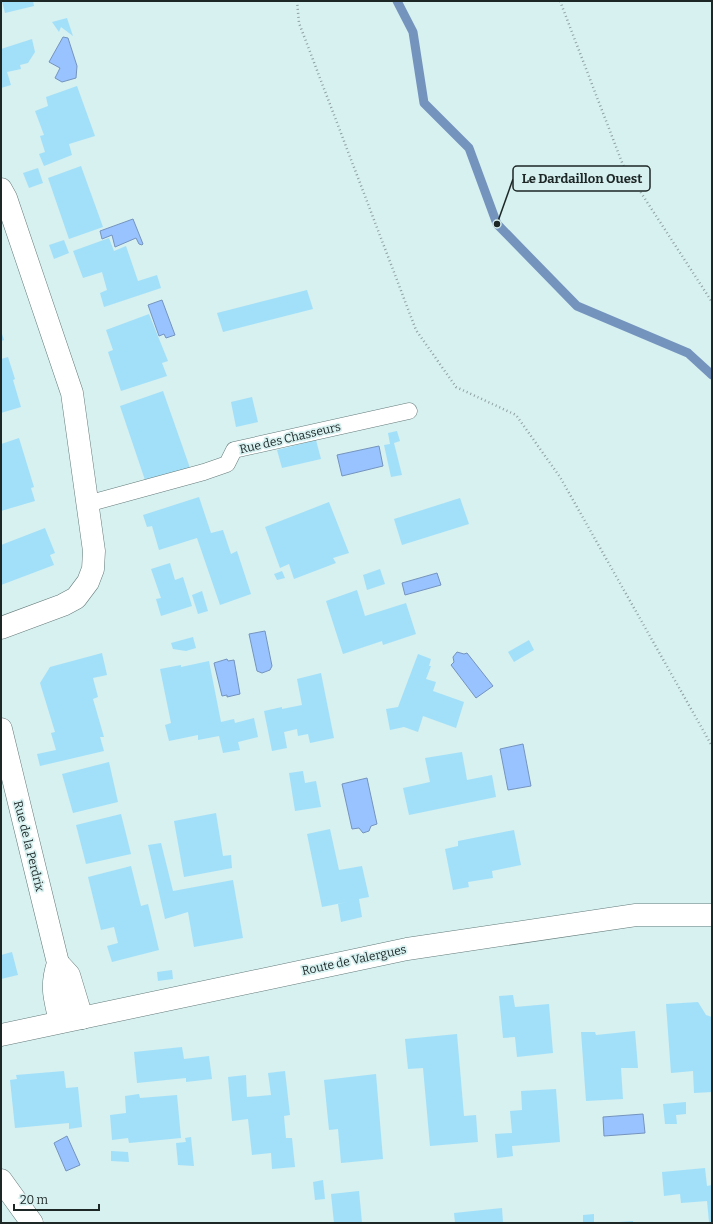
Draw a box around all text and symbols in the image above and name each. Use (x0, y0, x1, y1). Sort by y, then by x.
callout: Le Dardaillon Ouest (513, 166, 650, 191)
text: Le Dardaillon Ouest (522, 171, 642, 186)
street label: Rue des Chasseurs (238, 419, 342, 456)
street label: Rue de la Perdrix (11, 799, 47, 893)
street label: Route de Valergues (300, 942, 408, 978)
scale bar (14, 1186, 99, 1212)
text: 20 m (20, 1193, 49, 1207)

